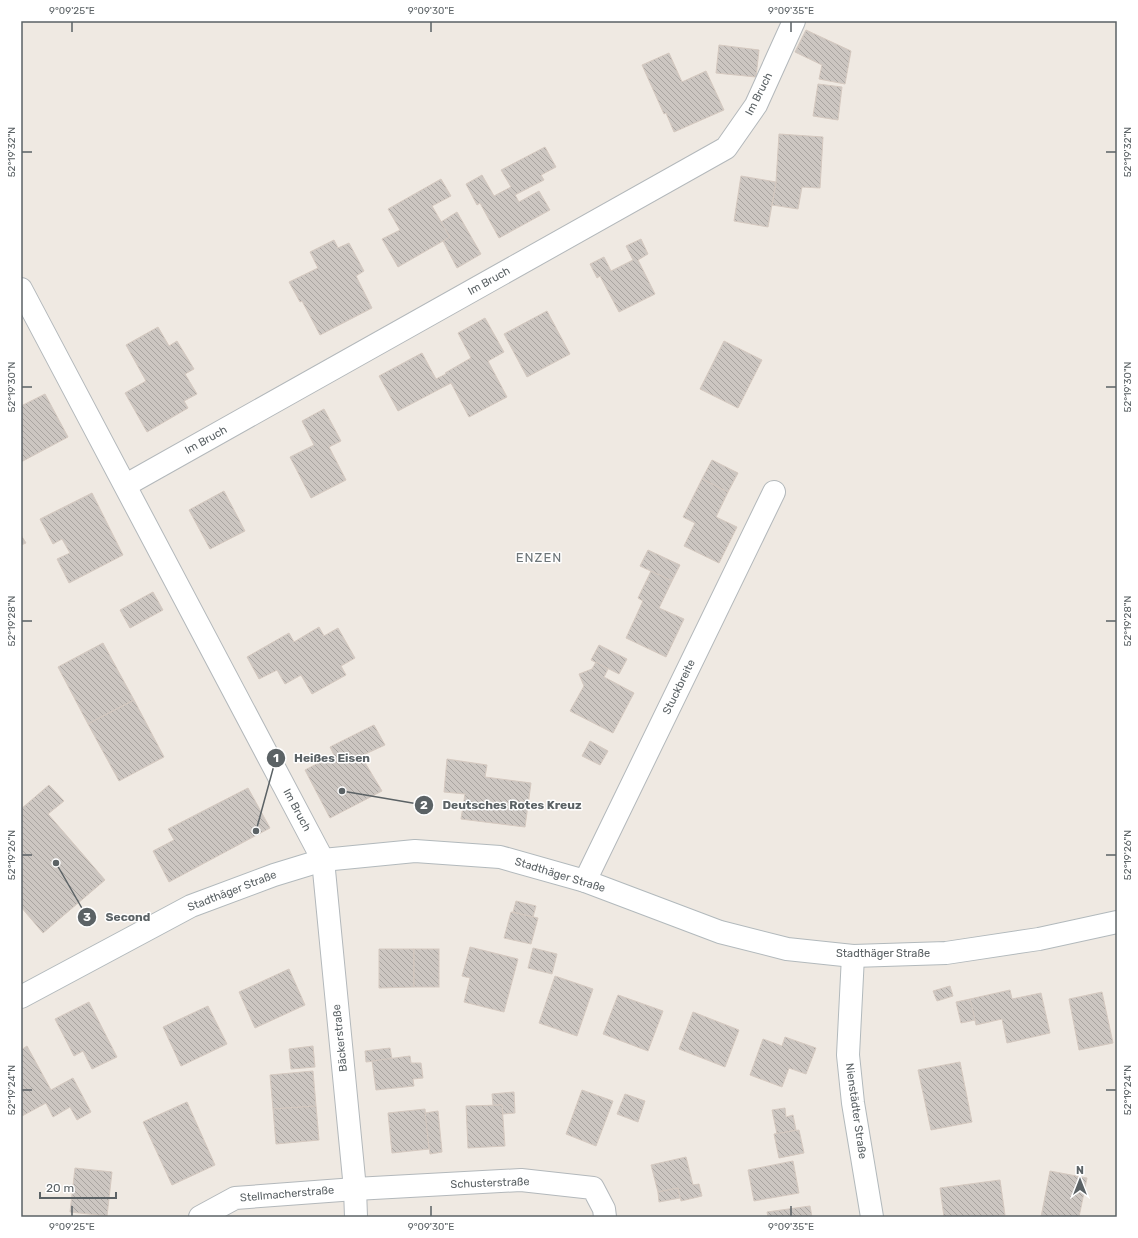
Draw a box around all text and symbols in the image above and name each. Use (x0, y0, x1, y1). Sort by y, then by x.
text: 9°09'25"E (49, 5, 95, 17)
text: 9°09'30"E (408, 5, 454, 17)
text: 9°09'35"E (768, 5, 814, 17)
street label: Im Bruch (743, 70, 775, 118)
text: 52°19'32"N (6, 127, 18, 177)
text: 52°19'32"N (1122, 127, 1134, 177)
street label: Im Bruch (466, 264, 512, 298)
text: 52°19'30"N (6, 361, 18, 413)
text: 52°19'30"N (1122, 361, 1134, 413)
street label: Im Bruch (183, 423, 229, 457)
district label: ENZEN (516, 550, 562, 565)
text: 52°19'28"N (6, 595, 18, 647)
text: 52°19'28"N (1122, 595, 1134, 647)
street label: Stuckbreite (660, 657, 698, 717)
callout: Heißes Eisen (266, 746, 378, 770)
text: 1 (273, 751, 279, 765)
text: Heißes Eisen (294, 751, 370, 765)
street label: Im Bruch (280, 786, 314, 834)
callout: Deutsches Rotes Kreuz (414, 793, 589, 817)
text: 2 (420, 798, 428, 812)
text: Deutsches Rotes Kreuz (442, 798, 582, 812)
text: 52°19'26"N (6, 830, 18, 880)
text: 52°19'26"N (1122, 830, 1134, 880)
street label: Stadthäger Straße (513, 855, 607, 895)
street label: Stadthäger Straße (186, 868, 278, 914)
callout: Second (77, 905, 158, 929)
text: 3 (83, 910, 91, 924)
text: Second (106, 910, 150, 924)
street label: Stadthäger Straße (836, 947, 930, 960)
street label: Bäckerstraße (330, 1004, 350, 1072)
street label: Nienstädter Straße (843, 1062, 869, 1160)
text: 52°19'24"N (6, 1065, 18, 1115)
text: 52°19'24"N (1122, 1065, 1134, 1115)
north arrow (1060, 1160, 1100, 1200)
text: N (1076, 1164, 1084, 1177)
scale bar (40, 1174, 116, 1200)
street label: Schusterstraße (450, 1175, 530, 1191)
text: 20 m (46, 1181, 74, 1195)
street label: Stellmacherstraße (239, 1183, 335, 1205)
text: 9°09'25"E (49, 1221, 95, 1233)
text: 9°09'30"E (408, 1221, 454, 1233)
text: 9°09'35"E (768, 1221, 814, 1233)

